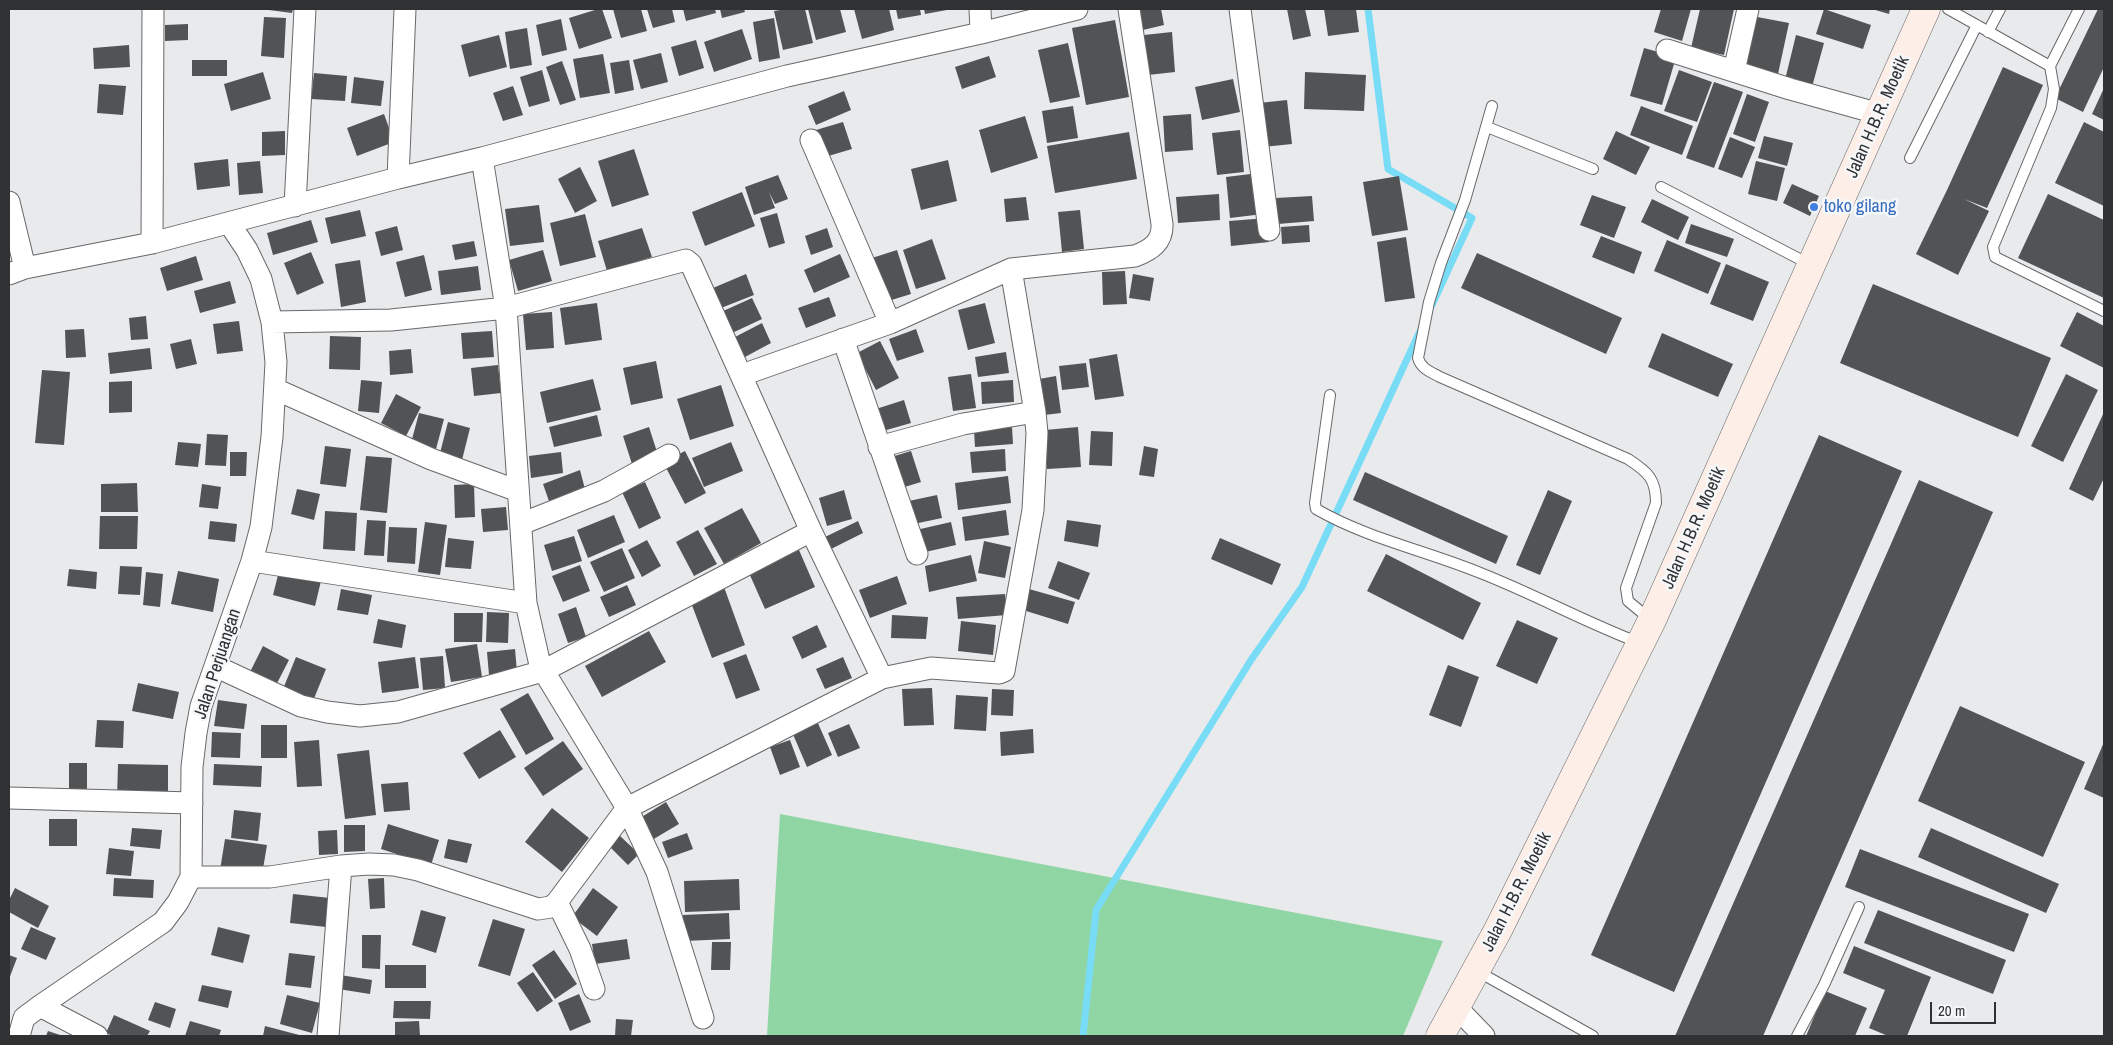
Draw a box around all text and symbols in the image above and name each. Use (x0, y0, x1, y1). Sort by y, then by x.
street label: Jalan H.B.R. Moetik (1841, 53, 1915, 181)
place label: toko gilang (1824, 196, 1896, 218)
marker: toko gilang (1808, 201, 1820, 213)
street label: Jalan H.B.R. Moetik (1657, 464, 1731, 592)
street label: Jalan Perjuangan (190, 606, 246, 722)
street label: Jalan H.B.R. Moetik (1478, 829, 1556, 955)
scale bar (1933, 992, 1999, 1024)
text: 20 m (1938, 1000, 1965, 1021)

